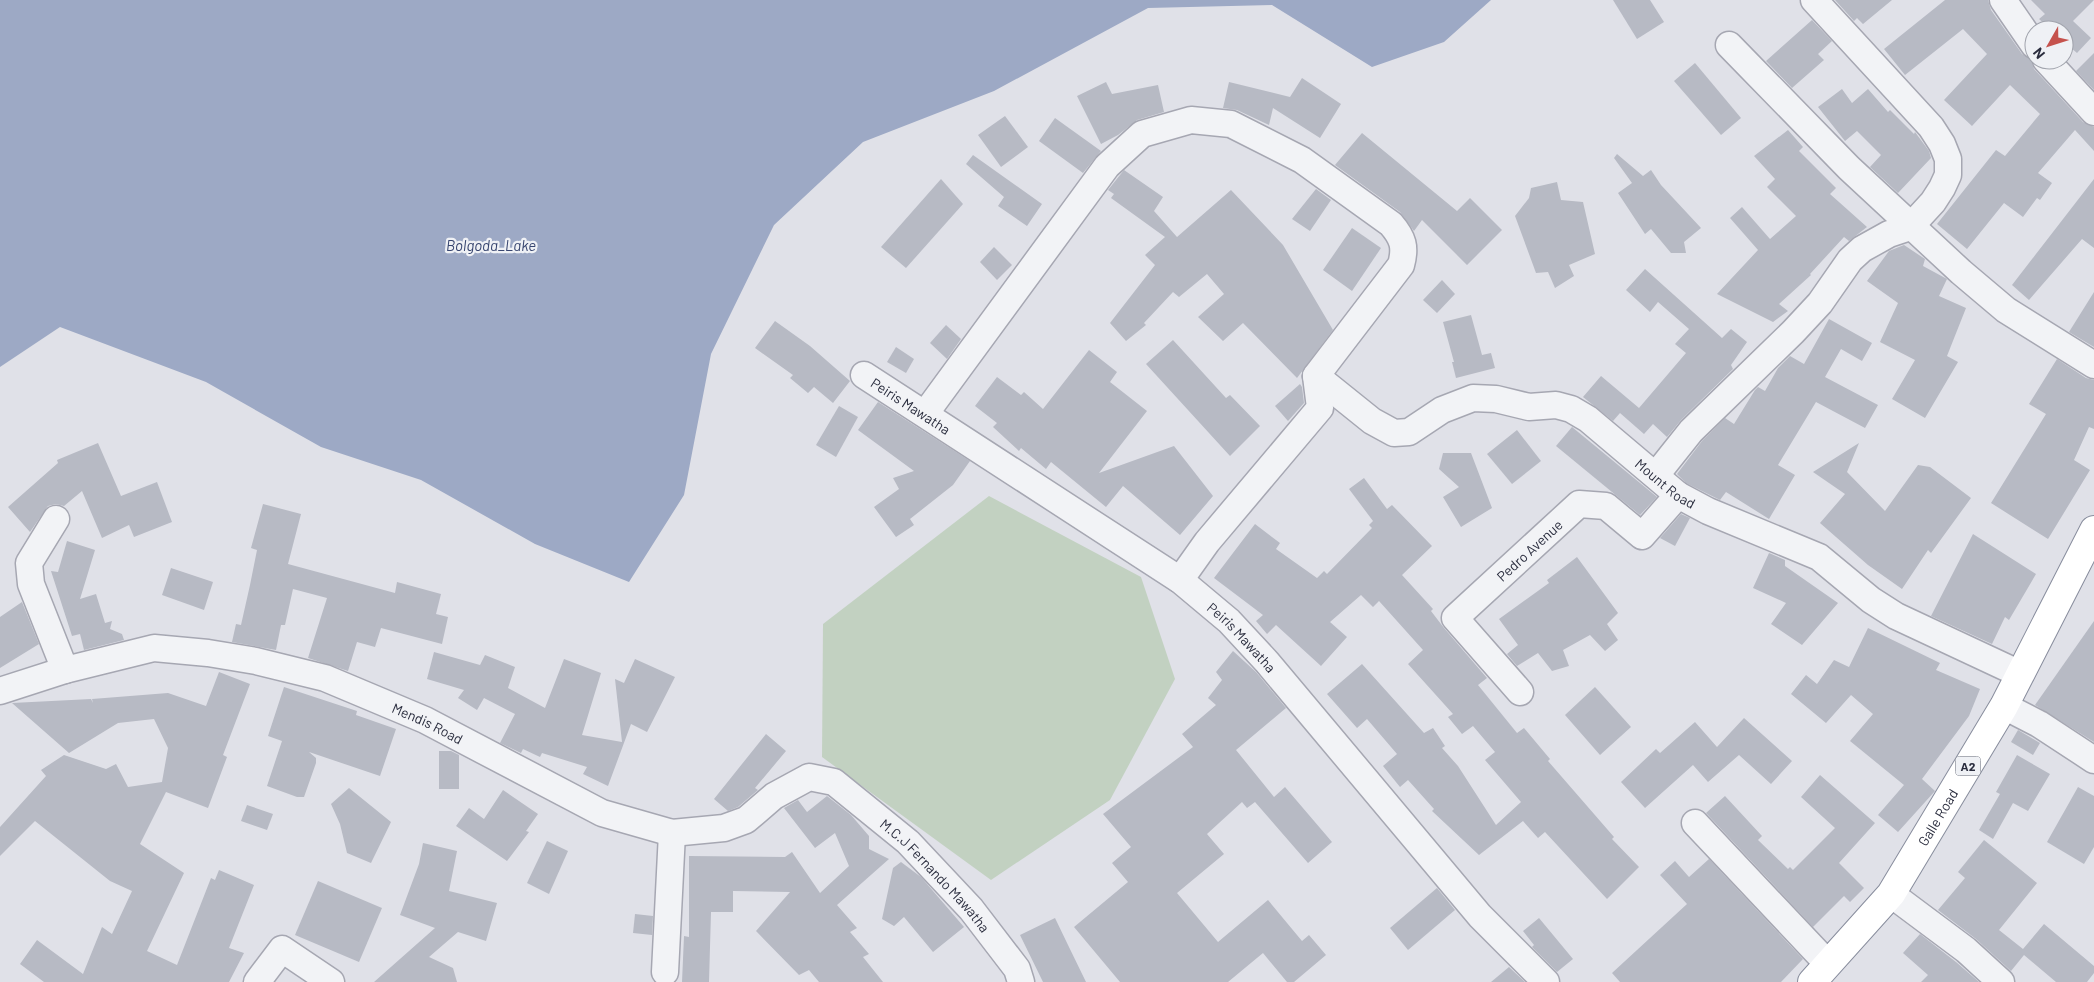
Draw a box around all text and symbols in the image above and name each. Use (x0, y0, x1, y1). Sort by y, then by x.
north arrow (2024, 20, 2074, 70)
text: N (2029, 45, 2048, 62)
water label: Bolgoda_Lake (446, 236, 536, 254)
street label: Peiris Mawatha (868, 374, 954, 437)
street label: Mount Road (1632, 454, 1699, 511)
street label: Pedro Avenue (1493, 516, 1565, 584)
street label: Peiris Mawatha (1204, 598, 1280, 675)
street label: Mendis Road (390, 699, 466, 747)
road number: A2 (1956, 756, 1980, 776)
street label: Galle Road (1914, 786, 1961, 849)
street label: M.C.J Fernando Mawatha (877, 815, 994, 935)

